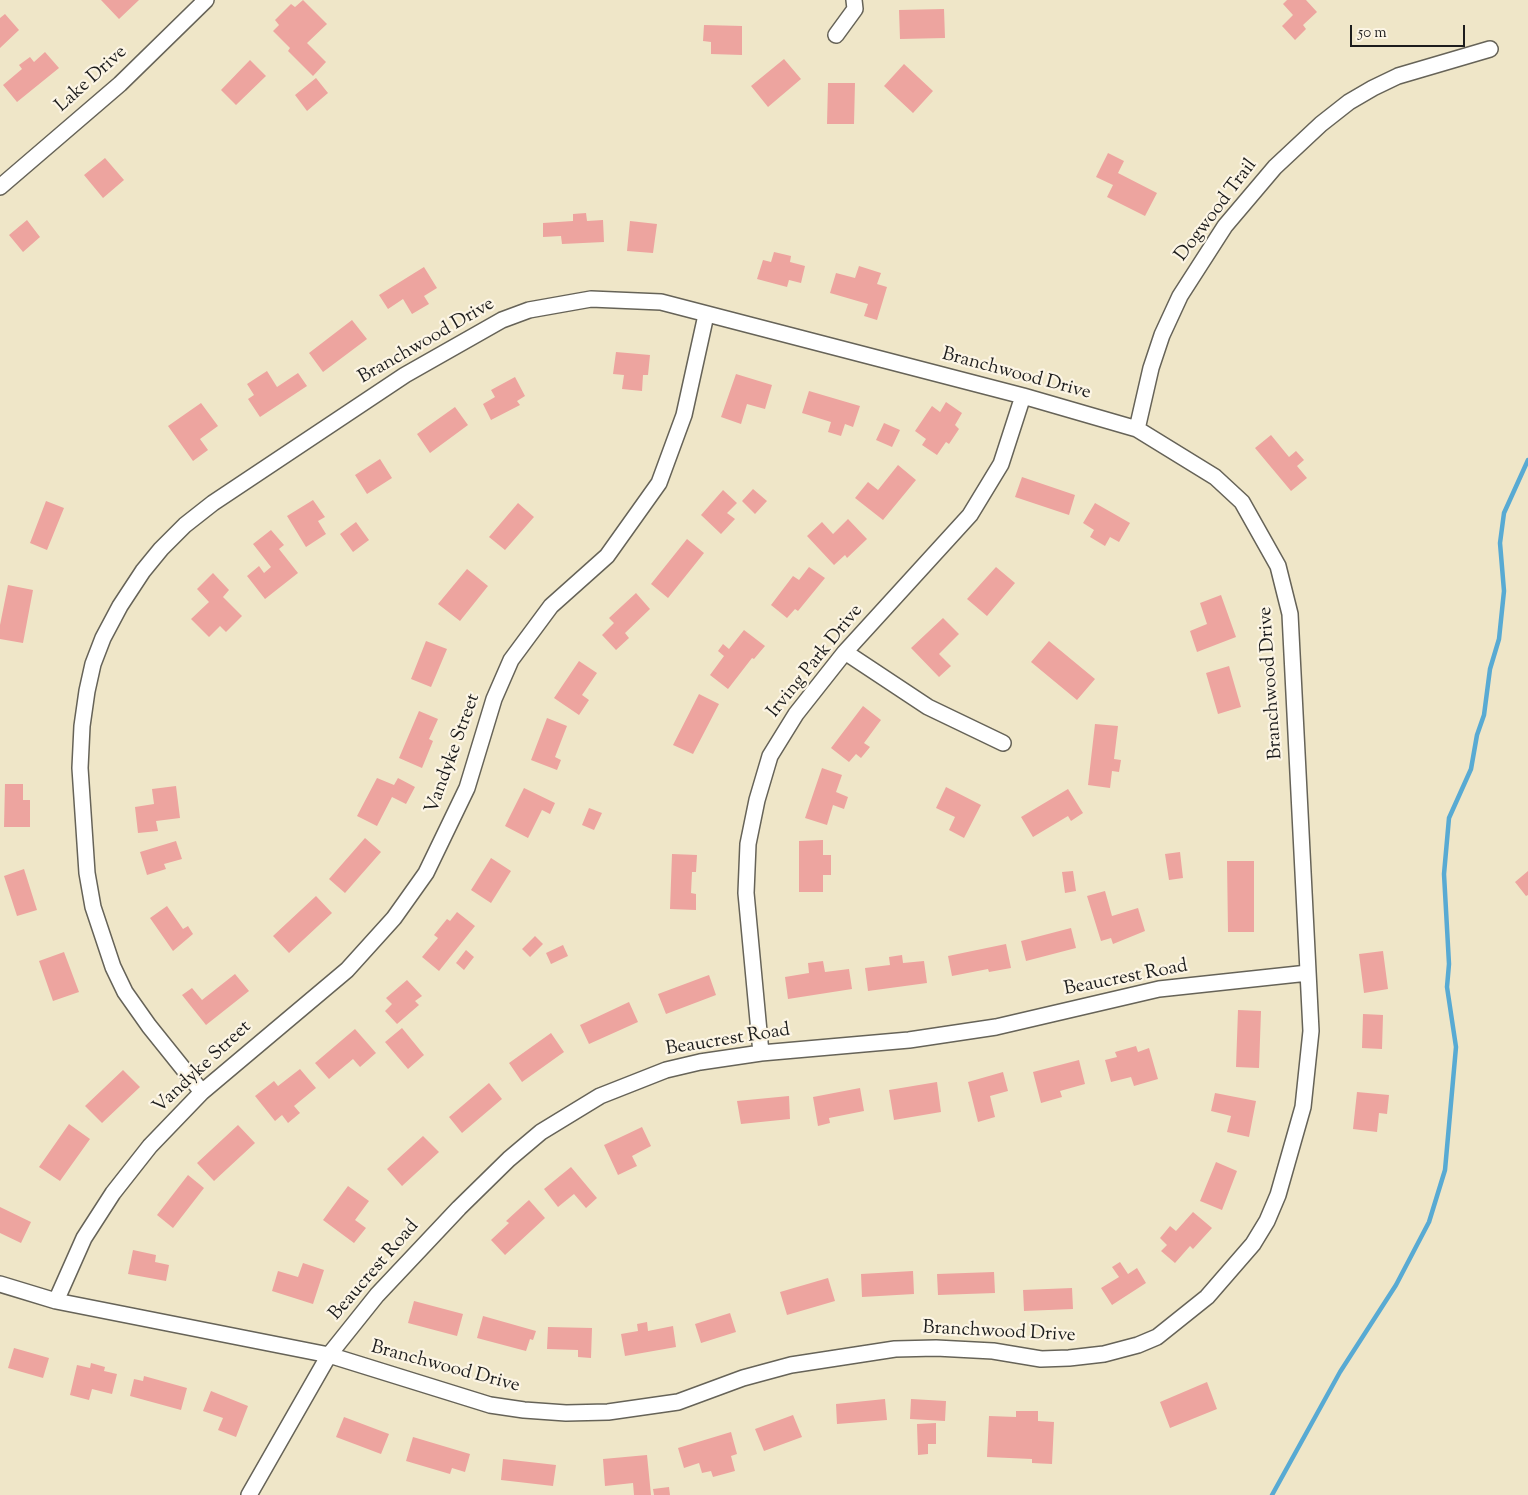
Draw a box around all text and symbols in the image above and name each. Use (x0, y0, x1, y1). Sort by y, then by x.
scale bar (1353, 15, 1468, 47)
text: 50 m (1358, 23, 1387, 44)
street label: Lake Drive (51, 42, 133, 118)
street label: Dogwood Trail (1171, 155, 1263, 267)
street label: Branchwood Drive (355, 294, 499, 390)
street label: Branchwood Drive (939, 344, 1093, 406)
street label: Irving Park Drive (763, 601, 869, 723)
street label: Branchwood Drive (1255, 606, 1289, 760)
street label: Vandyke Street (422, 691, 486, 817)
street label: Beaucrest Road (1062, 956, 1190, 1002)
street label: Vandyke Street (149, 1017, 257, 1119)
street label: Beaucrest Road (664, 1020, 792, 1062)
street label: Beaucrest Road (325, 1216, 425, 1326)
street label: Branchwood Drive (922, 1318, 1076, 1348)
street label: Branchwood Drive (368, 1337, 522, 1399)

